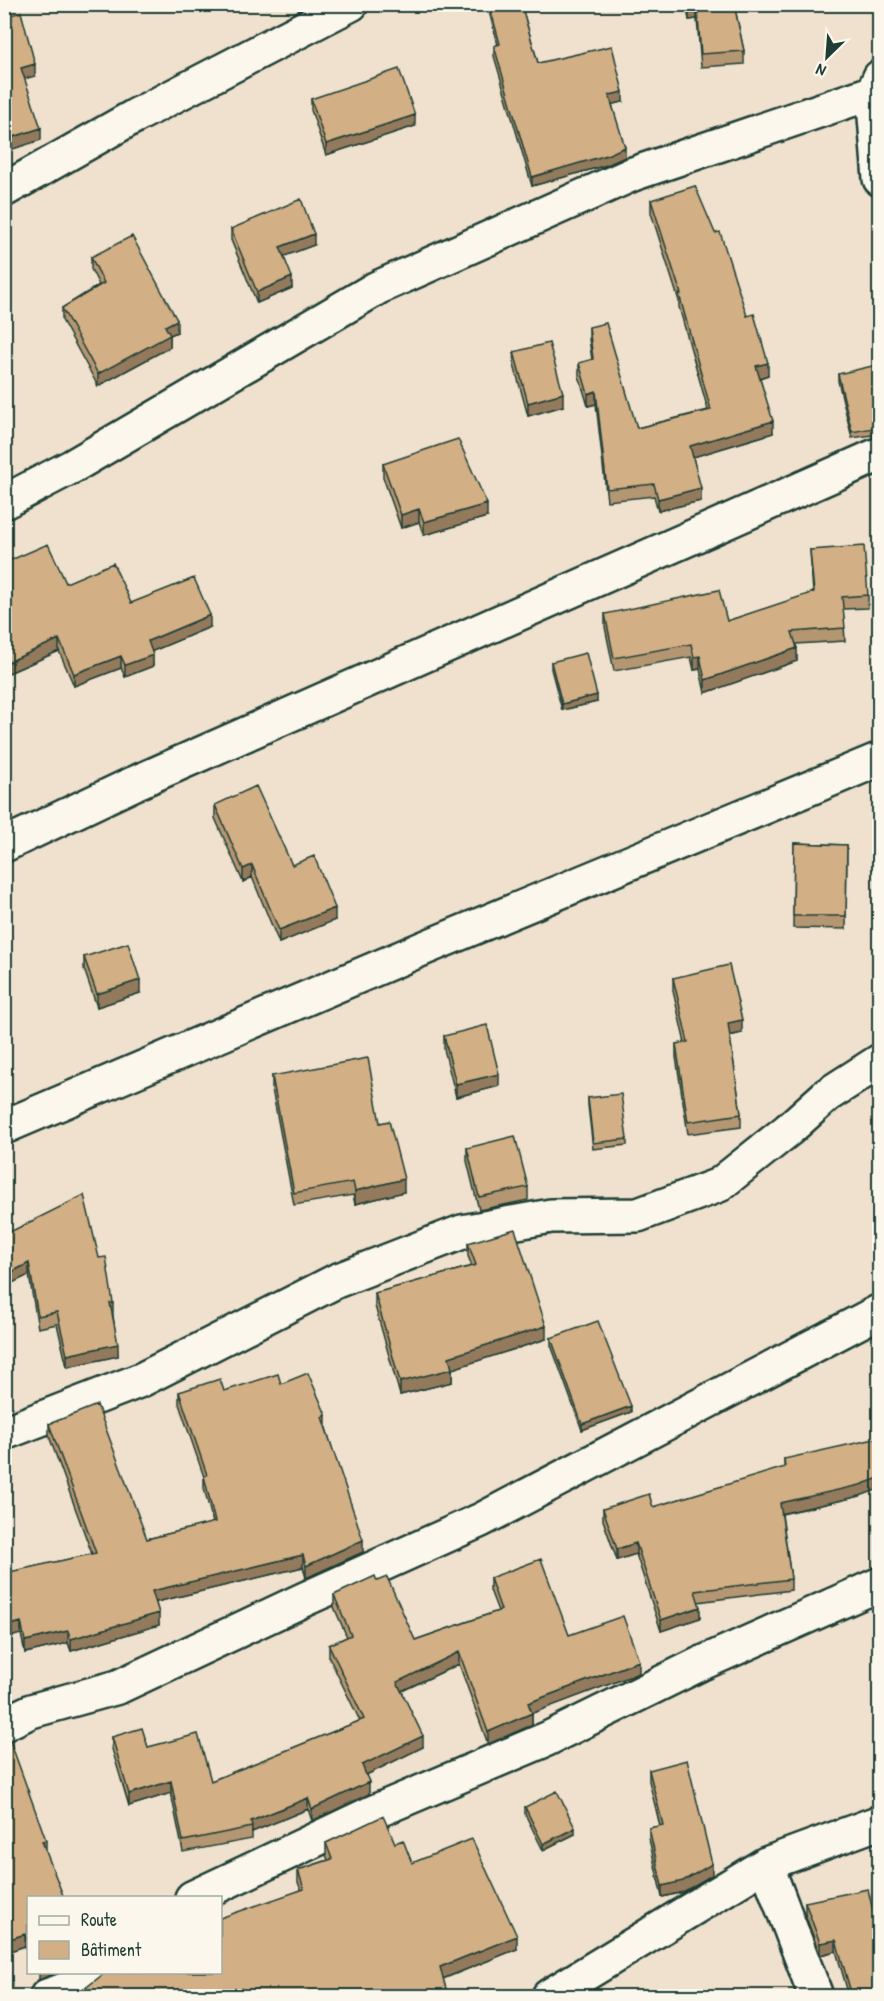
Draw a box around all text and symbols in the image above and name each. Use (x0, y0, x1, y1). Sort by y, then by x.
north arrow (797, 27, 857, 87)
text: N (812, 59, 829, 82)
legend (27, 1896, 222, 1974)
text: Route (81, 1907, 117, 1932)
text: Bâtiment (81, 1937, 142, 1962)

